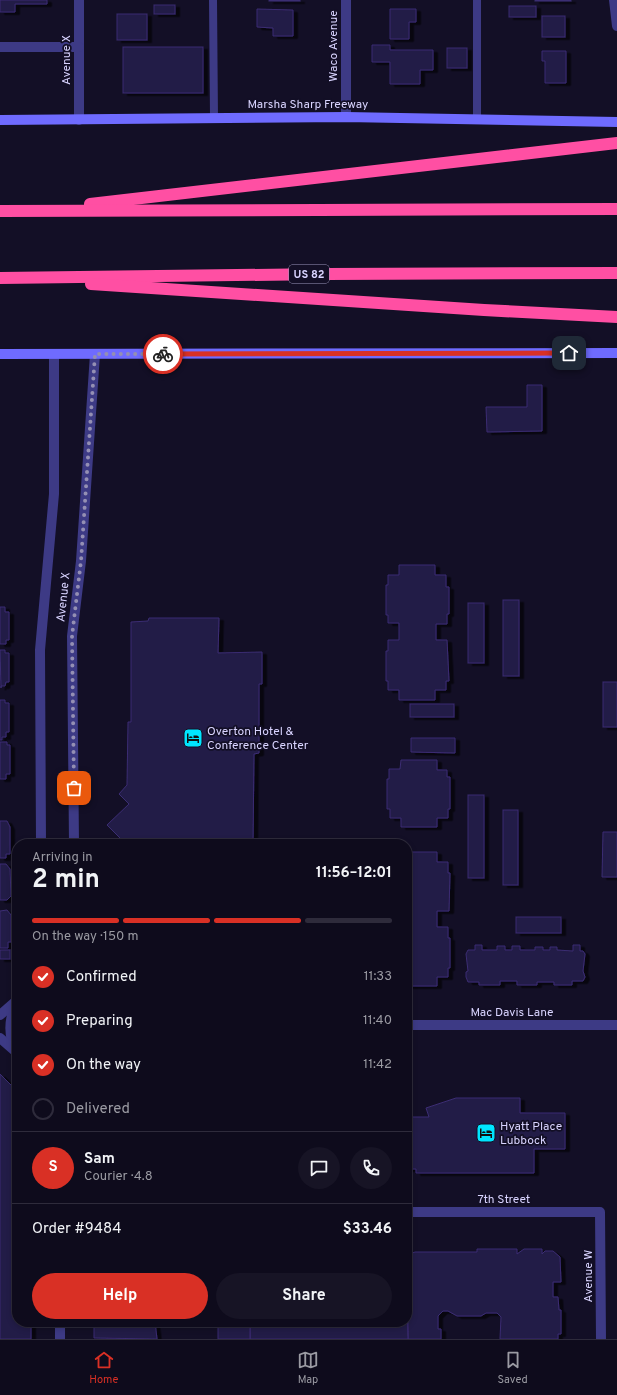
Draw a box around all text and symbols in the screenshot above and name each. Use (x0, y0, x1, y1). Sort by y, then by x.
street label: Waco Avenue (326, 10, 342, 82)
street label: Avenue X (59, 35, 75, 85)
street label: Marsha Sharp Freeway (248, 97, 368, 113)
road number: US 82 (289, 265, 329, 283)
courier (143, 334, 183, 374)
pin (552, 336, 586, 370)
icon: home (558, 342, 580, 364)
icon: bike (152, 343, 174, 365)
street label: Avenue X (53, 571, 75, 623)
place label: Overton Hotel & Conference Center (207, 724, 309, 754)
hotel icon: Overton Hotel & Conference Center (182, 727, 204, 749)
pin (57, 771, 91, 805)
icon: bag (63, 777, 85, 799)
text: Arriving in (32, 850, 93, 866)
text: 2 min (32, 864, 100, 897)
text: 11:56–12:01 (316, 864, 392, 883)
text: On the way · 150 m (32, 929, 138, 945)
icon: check (32, 966, 54, 988)
text: Confirmed (66, 968, 137, 987)
text: 11:33 (364, 969, 392, 985)
street label: Mac Davis Lane (470, 1005, 554, 1021)
icon: check (32, 1010, 54, 1032)
text: Preparing (66, 1012, 133, 1031)
text: 11:40 (363, 1013, 392, 1029)
icon: check (32, 1054, 54, 1076)
text: On the way (66, 1056, 141, 1075)
text: 11:42 (363, 1057, 392, 1073)
text: Delivered (66, 1100, 130, 1119)
place label: Hyatt Place Lubbock (500, 1119, 562, 1149)
hotel icon: Hyatt Place Lubbock (475, 1122, 497, 1144)
button: chat (298, 1147, 340, 1189)
button: phone (350, 1147, 392, 1189)
text: Sam (84, 1150, 115, 1169)
text: S (48, 1158, 58, 1177)
text: Courier · 4.8 (84, 1169, 153, 1185)
street label: 7th Street (478, 1192, 530, 1208)
text: Order #9484 (32, 1220, 121, 1239)
text: $33.46 (343, 1220, 392, 1239)
street label: Avenue W (581, 1250, 597, 1302)
button: Help (32, 1273, 208, 1319)
button: Share (216, 1273, 392, 1319)
tab: Home (89, 1349, 118, 1387)
tab: Map (297, 1349, 319, 1387)
tab: Saved (498, 1349, 528, 1387)

